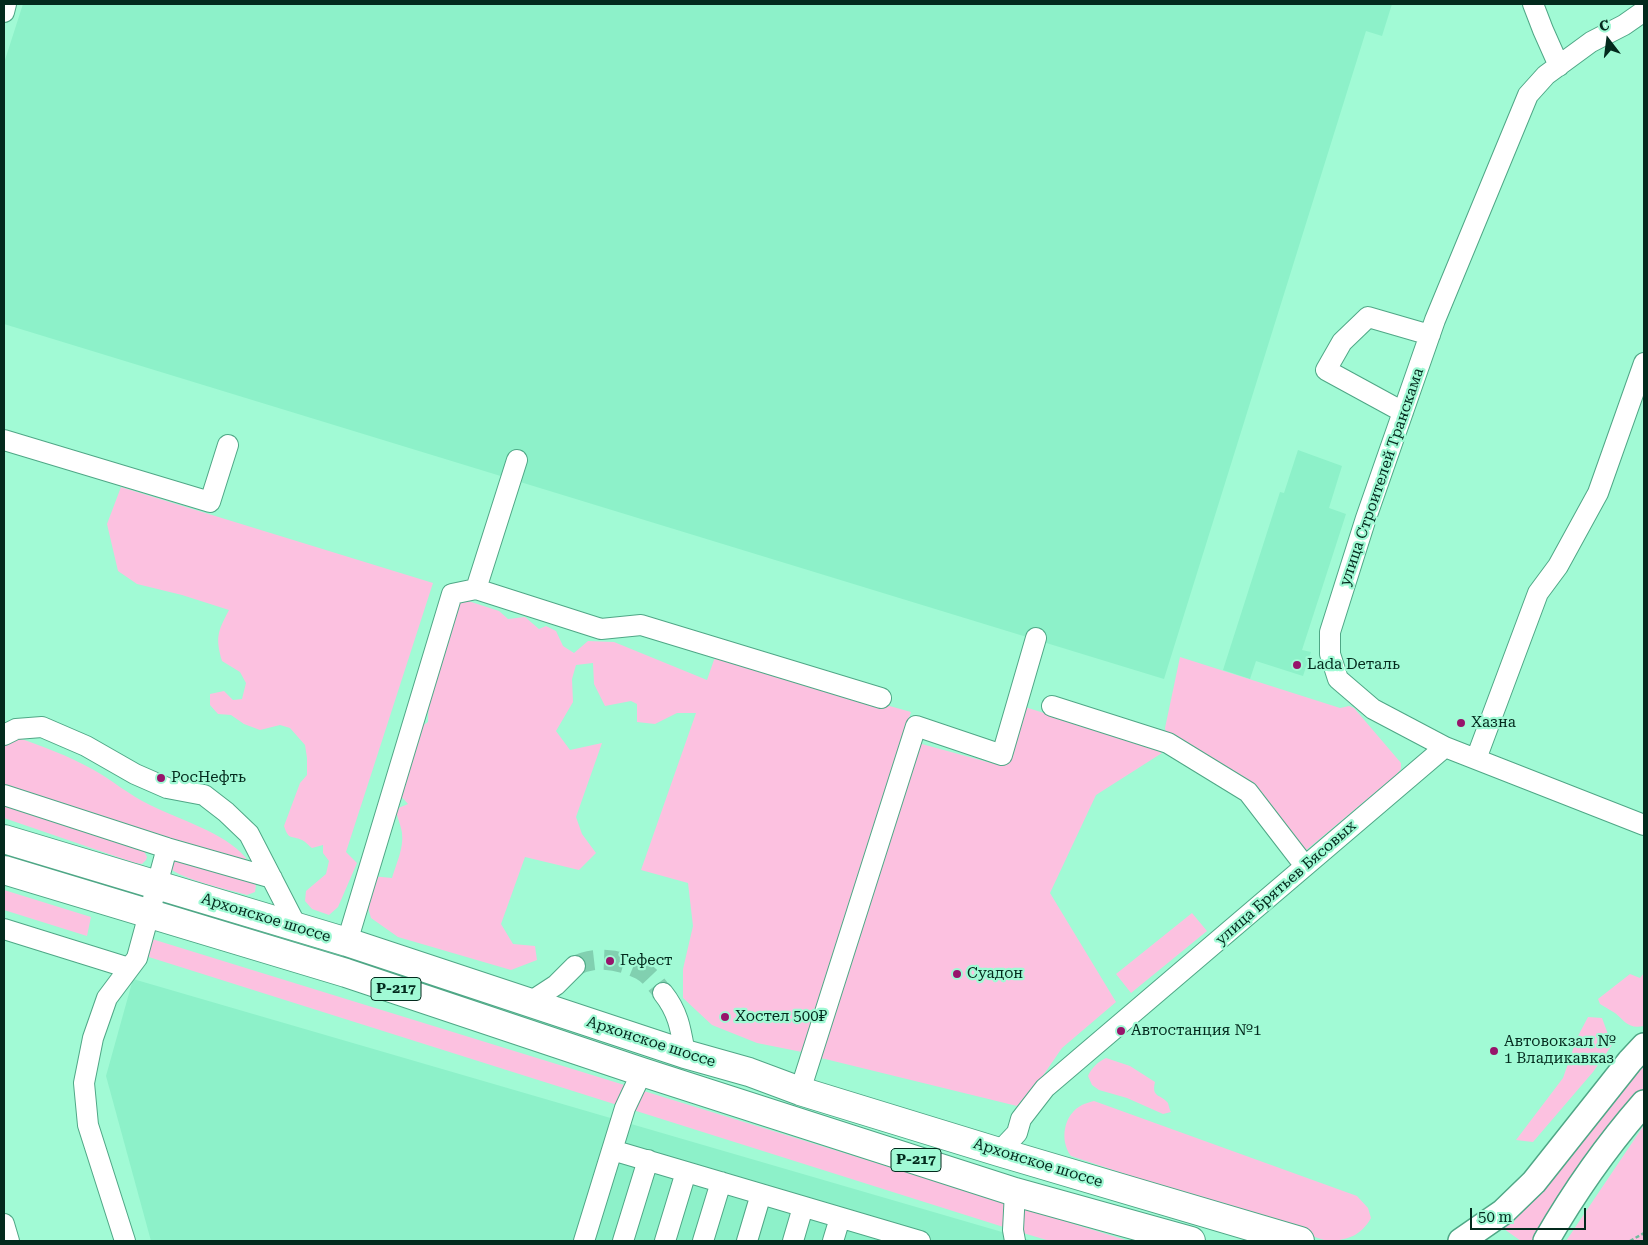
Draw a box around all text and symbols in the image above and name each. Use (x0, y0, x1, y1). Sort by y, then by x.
north arrow (1583, 15, 1633, 65)
text: С (1597, 17, 1611, 35)
street label: улица Строителей Транскама (1336, 366, 1428, 588)
place label: Lada Dеталь (1307, 656, 1400, 674)
marker: Lada Dеталь (1291, 659, 1303, 671)
place label: Хазна (1471, 714, 1516, 732)
marker: Хазна (1455, 717, 1467, 729)
place label: РосНефть (171, 769, 246, 787)
marker: РосНефть (155, 772, 167, 784)
street label: улица Брятьев Бясовых (1212, 817, 1360, 949)
street label: Архонское шоссе (199, 890, 333, 946)
place label: Гефест (620, 952, 673, 970)
marker: Гефест (604, 955, 616, 967)
place label: Суадон (967, 965, 1023, 983)
marker: Суадон (951, 968, 963, 980)
road number: Р-217 (371, 978, 421, 1001)
place label: Хостел 500₽ (735, 1008, 827, 1026)
marker: Хостел 500₽ (719, 1011, 731, 1023)
street label: Архонское шоссе (584, 1013, 718, 1071)
place label: Автостанция №1 (1131, 1022, 1261, 1040)
marker: Автостанция №1 (1115, 1025, 1127, 1037)
place label: Автовокзал № 1 Владикавказ (1504, 1033, 1616, 1068)
marker: Автовокзал № 1 Владикавказ (1488, 1045, 1500, 1057)
street label: Архонское шоссе (971, 1135, 1105, 1191)
road number: Р-217 (891, 1148, 941, 1172)
scale bar (1473, 1198, 1589, 1230)
text: 50 m (1478, 1208, 1512, 1226)

